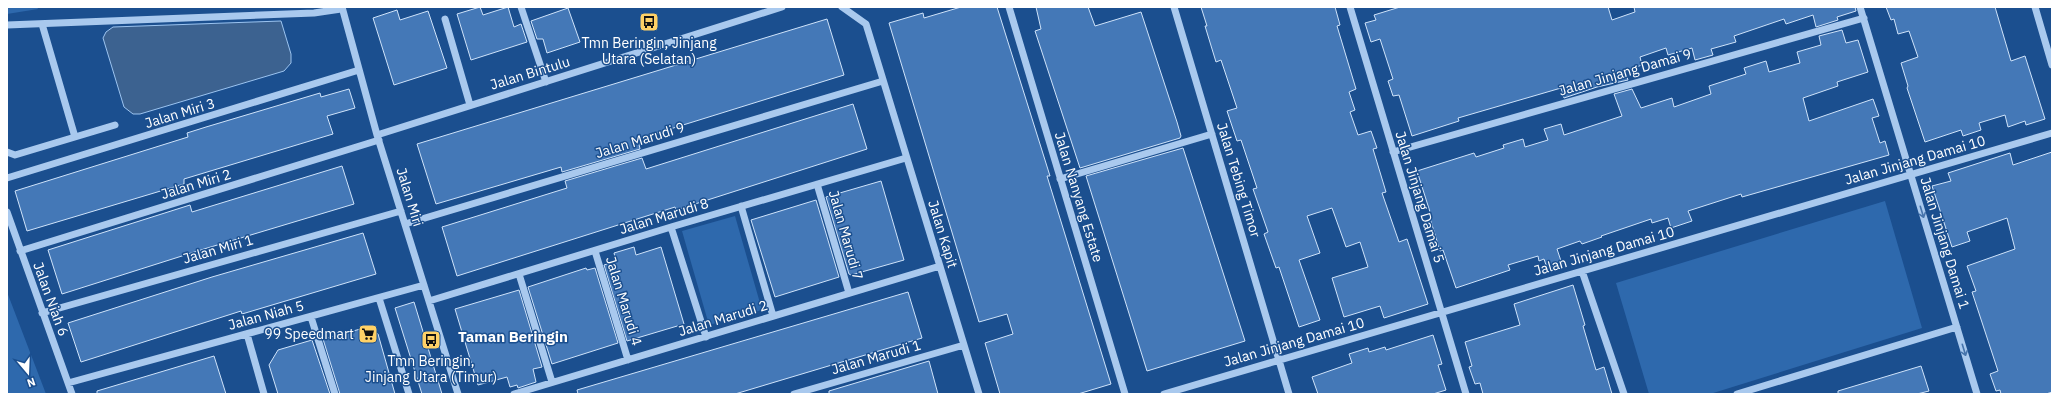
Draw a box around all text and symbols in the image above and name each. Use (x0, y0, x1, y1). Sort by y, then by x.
bus stop icon: Tmn Beringin, Jinjang Utara (Selatan) (638, 11, 660, 33)
place label: Tmn Beringin, Jinjang Utara (Selatan) (581, 34, 717, 68)
street label: Jalan Jinjang Damai 9 (1557, 44, 1693, 100)
street label: Jalan Bintulu (488, 52, 572, 94)
street label: Jalan Miri 3 (143, 94, 217, 132)
street label: Jalan Marudi 9 (593, 118, 687, 162)
street label: Jalan Tebing Timor (1213, 121, 1265, 239)
street label: Jalan Jinjang Damai 5 (1391, 129, 1449, 265)
street label: Jalan Nanyang Estate (1051, 130, 1107, 265)
street label: Jalan Jinjang Damai 10 (1843, 131, 1987, 189)
street label: Jalan Miri 2 (159, 165, 233, 203)
street label: Jalan Miri (393, 165, 427, 229)
street label: Jalan Jinjang Damai 1 (1916, 175, 1974, 311)
street label: Jalan Marudi 7 (825, 188, 867, 282)
street label: Jalan Marudi 8 (617, 194, 711, 238)
street label: Jalan Kapit (924, 198, 962, 270)
one-way arrow (1919, 206, 1926, 219)
street label: Jalan Jinjang Damai 10 (1532, 222, 1676, 280)
street label: Jalan Miri 1 (181, 230, 255, 268)
street label: Jalan Marudi 4 (602, 254, 646, 348)
street label: Jalan Niah 6 (29, 259, 73, 339)
street label: Jalan Niah 5 (226, 296, 306, 334)
street label: Jalan Marudi 2 (676, 296, 770, 340)
street label: Jalan Jinjang Damai 10 (1222, 313, 1366, 371)
supermarket icon: 99 Speedmart (357, 323, 379, 345)
place label: 99 Speedmart (264, 325, 354, 343)
district label: Taman Beringin (458, 327, 568, 346)
bus stop icon: Tmn Beringin, Jinjang Utara (Timur) (420, 329, 442, 351)
street label: Jalan Marudi 1 (829, 336, 923, 378)
one-way arrow (1961, 343, 1968, 356)
place label: Tmn Beringin, Jinjang Utara (Timur) (365, 352, 497, 386)
north arrow (8, 353, 48, 393)
text: N (25, 375, 37, 390)

